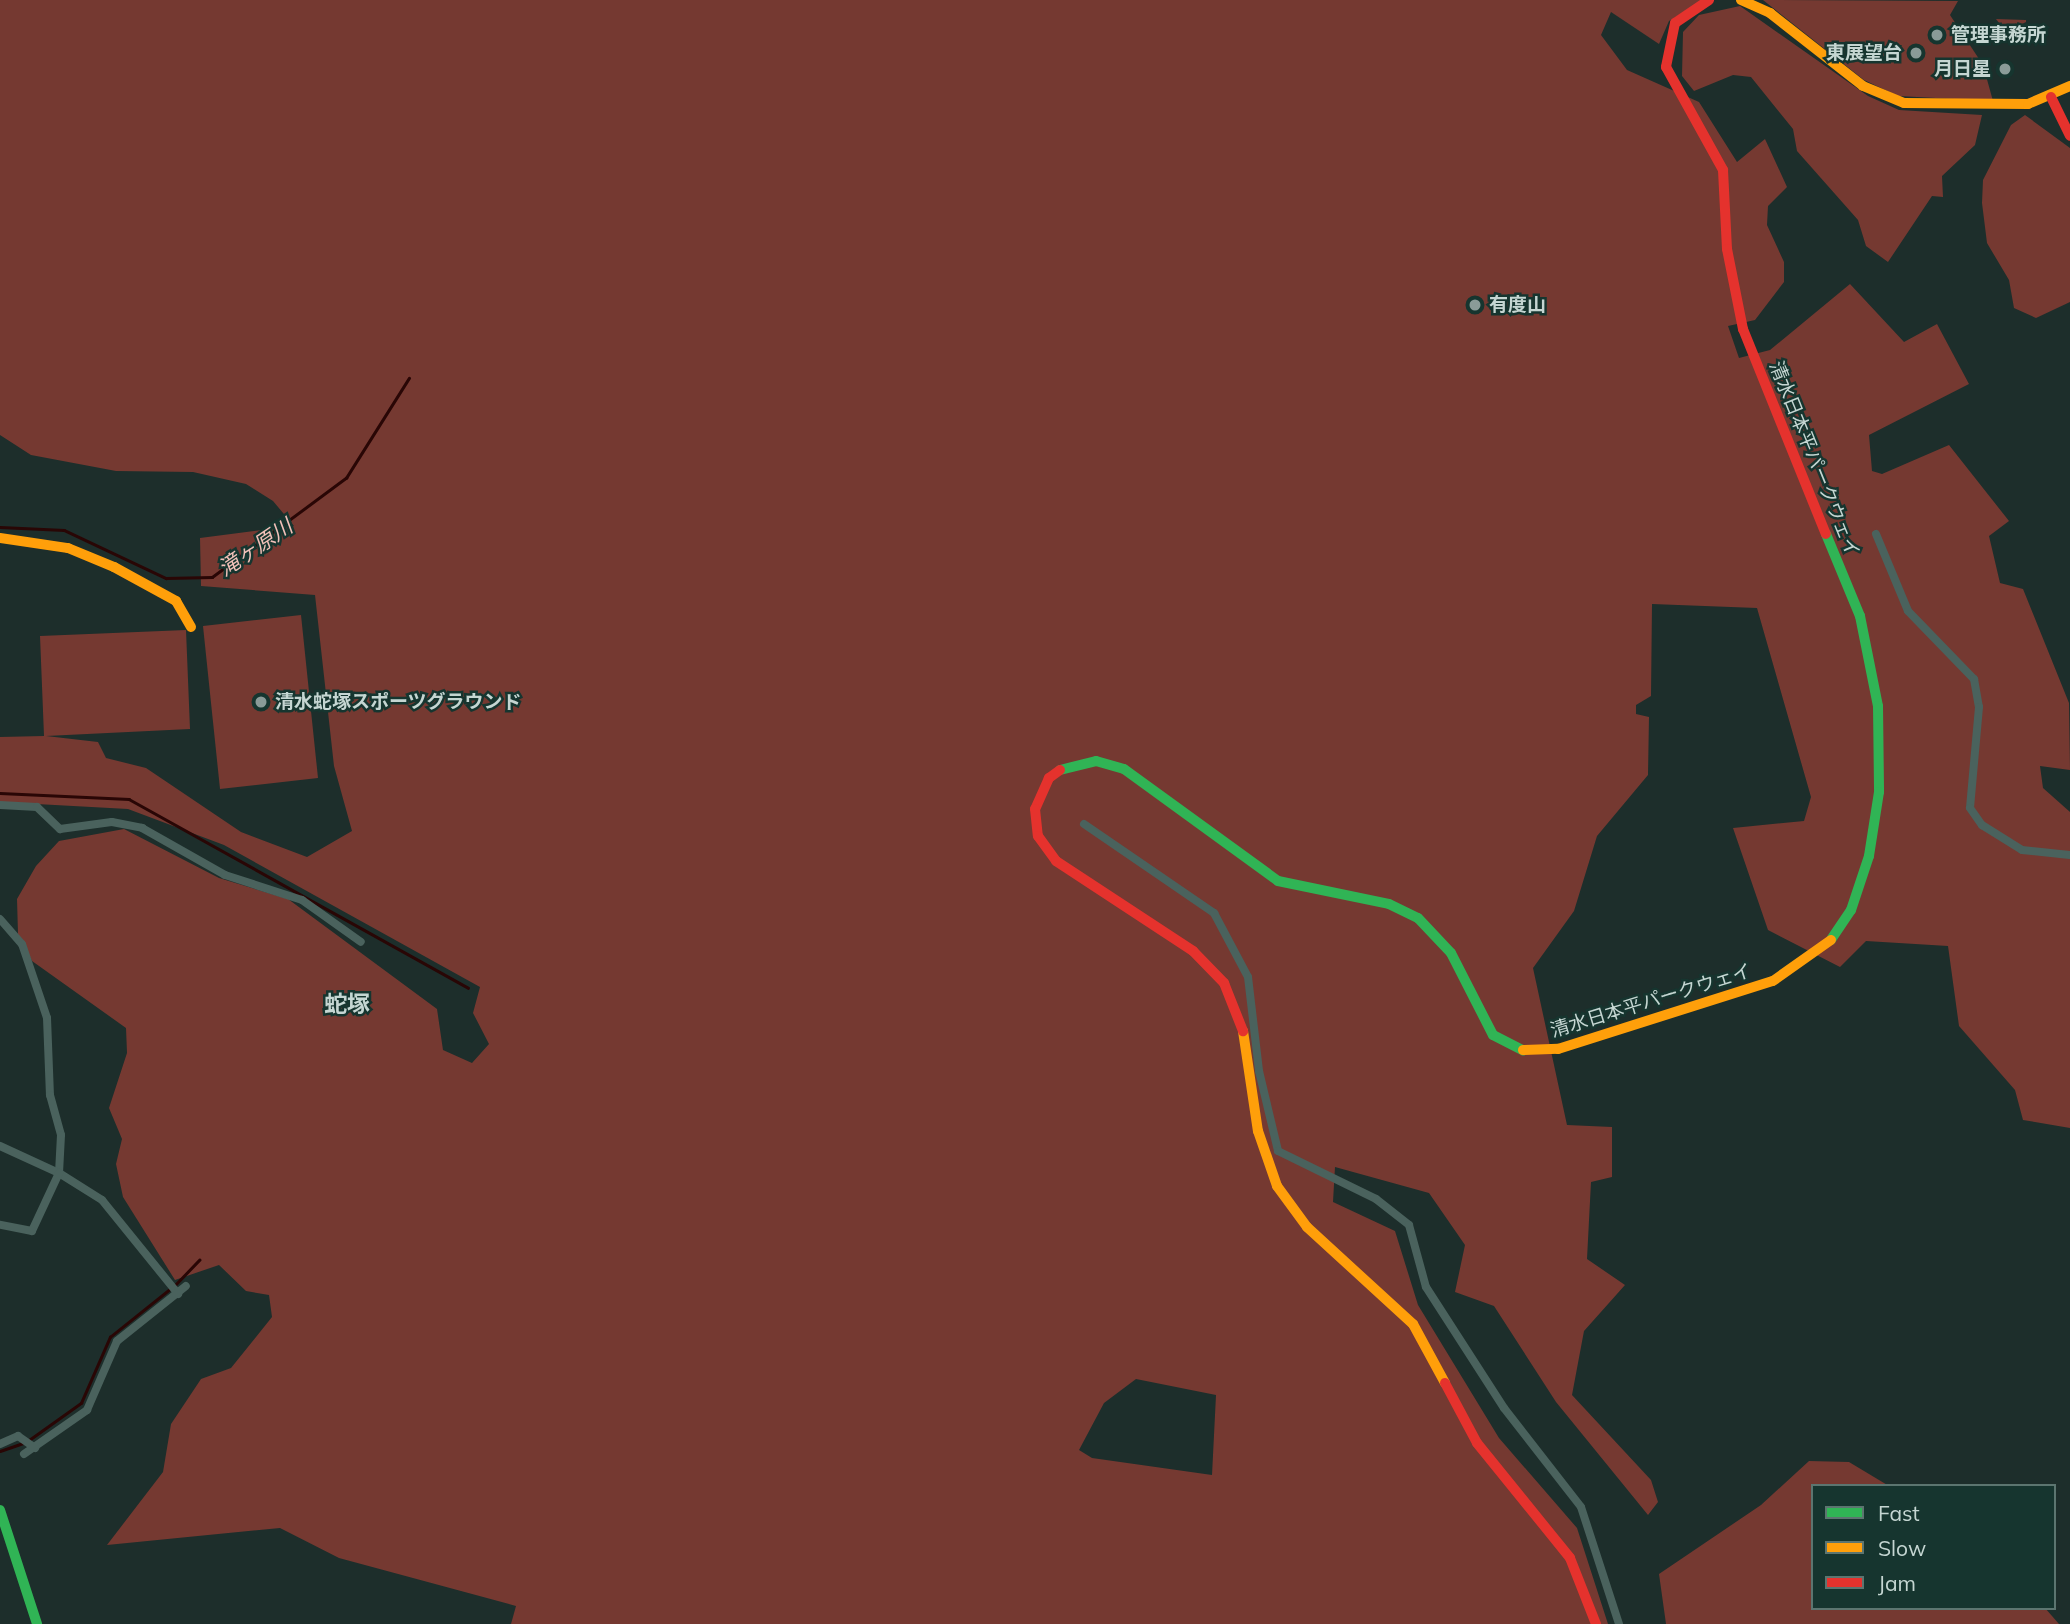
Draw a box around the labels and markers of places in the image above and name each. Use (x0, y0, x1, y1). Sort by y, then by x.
place label: 管理事務所 (1951, 24, 2046, 46)
marker: 管理事務所 (1929, 27, 1945, 43)
place label: 東展望台 (1826, 42, 1902, 64)
marker: 東展望台 (1908, 45, 1924, 61)
place label: 月日星 (1934, 58, 1991, 80)
marker: 月日星 (1997, 61, 2013, 77)
place label: 有度山 (1489, 294, 1546, 316)
marker: 有度山 (1467, 297, 1483, 313)
place label: 清水蛇塚スポーツグラウンド (275, 691, 522, 713)
marker: 清水蛇塚スポーツグラウンド (253, 694, 269, 710)

